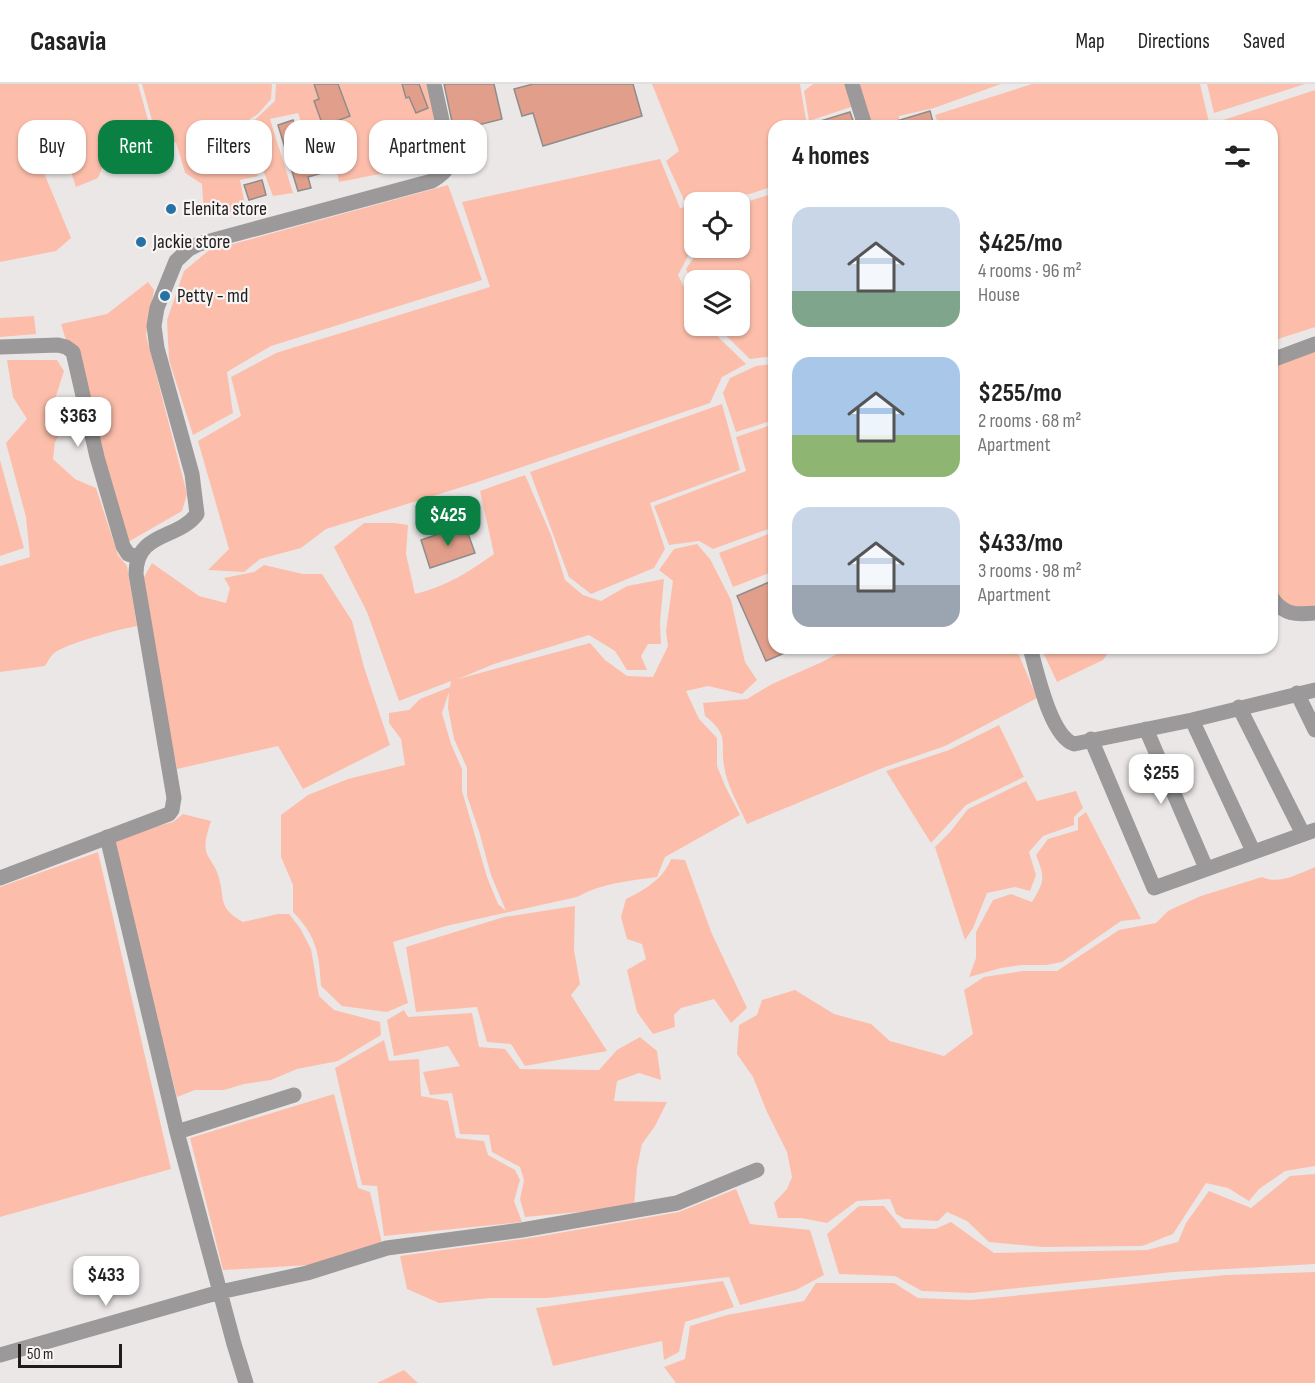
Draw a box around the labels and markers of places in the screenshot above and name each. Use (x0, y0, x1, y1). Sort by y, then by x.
place label: Elenita store (183, 197, 267, 221)
marker: Elenita store (164, 202, 178, 216)
place label: Jackie store (152, 230, 230, 254)
marker: Jackie store (134, 235, 148, 249)
place label: Petty - md (177, 284, 248, 308)
marker: Petty - md (158, 289, 172, 303)
pin: $363 (42, 397, 114, 448)
pin: $425 (412, 496, 484, 547)
pin: $255 (1125, 754, 1197, 805)
pin: $433 (70, 1256, 142, 1307)

